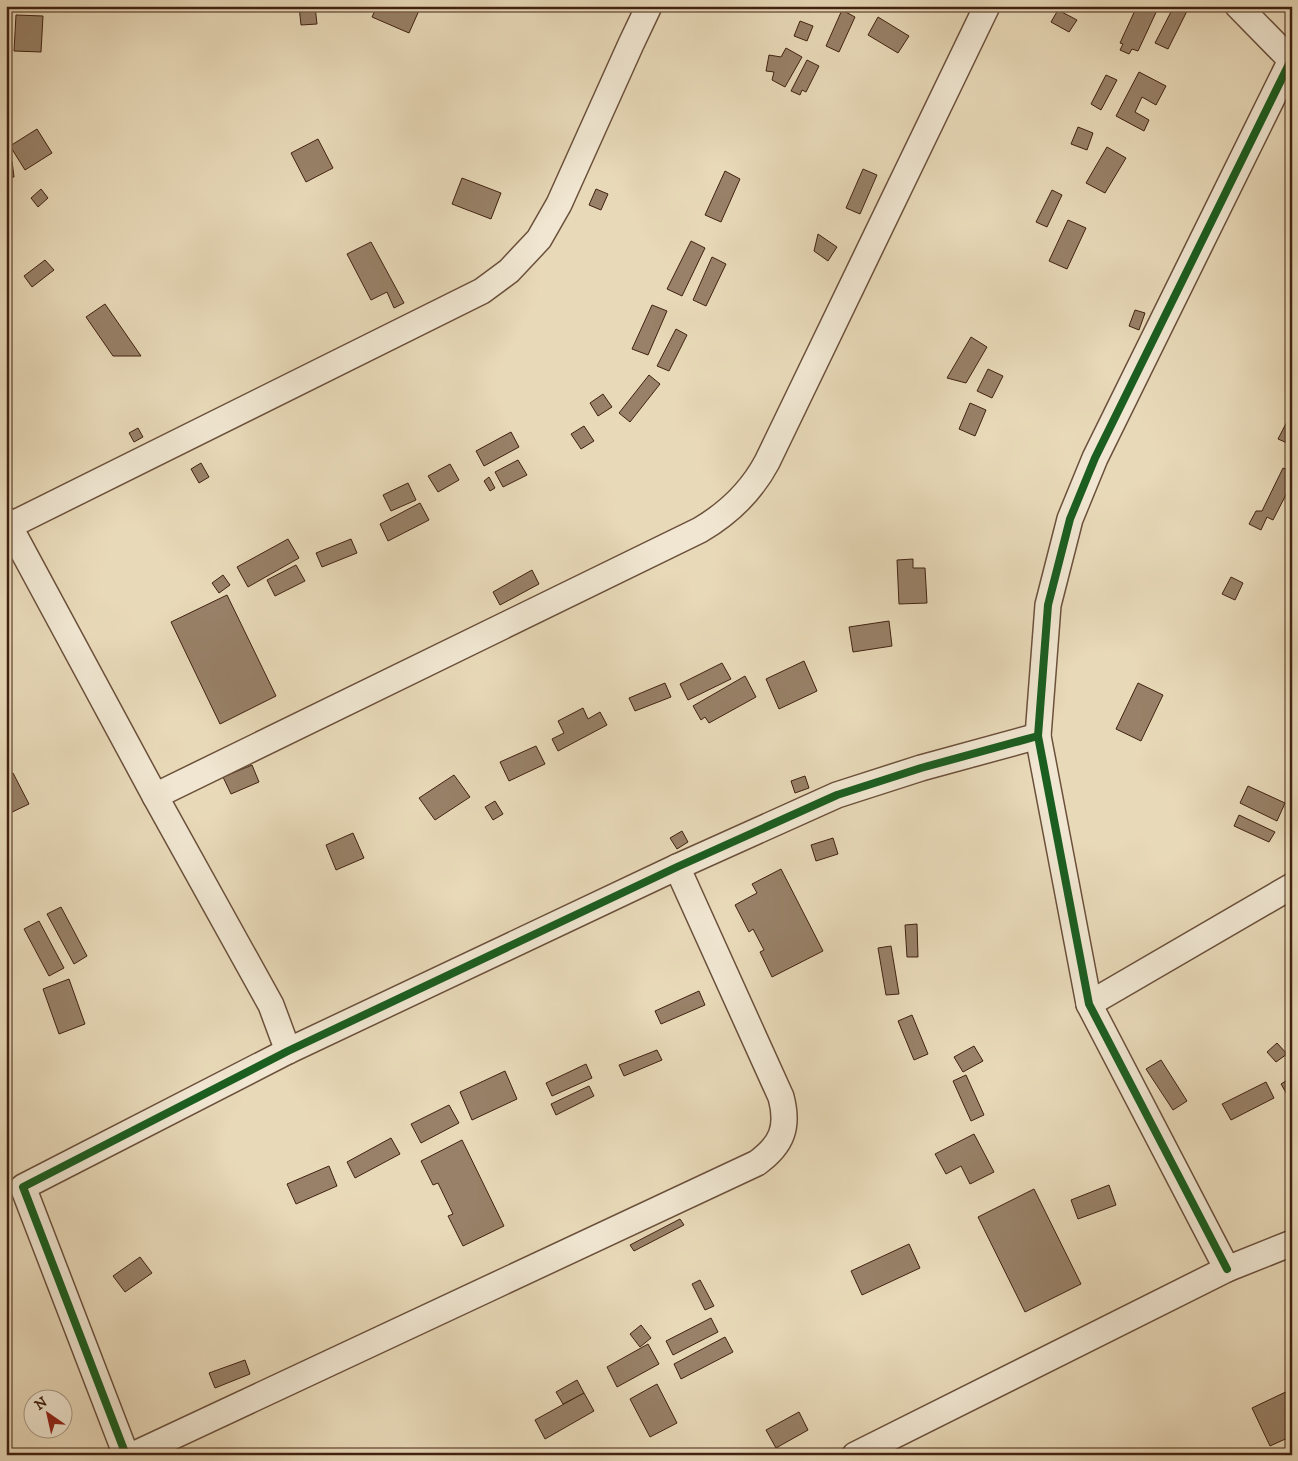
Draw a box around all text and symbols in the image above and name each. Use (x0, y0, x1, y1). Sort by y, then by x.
north arrow (22, 1388, 72, 1438)
text: N (31, 1393, 52, 1415)

